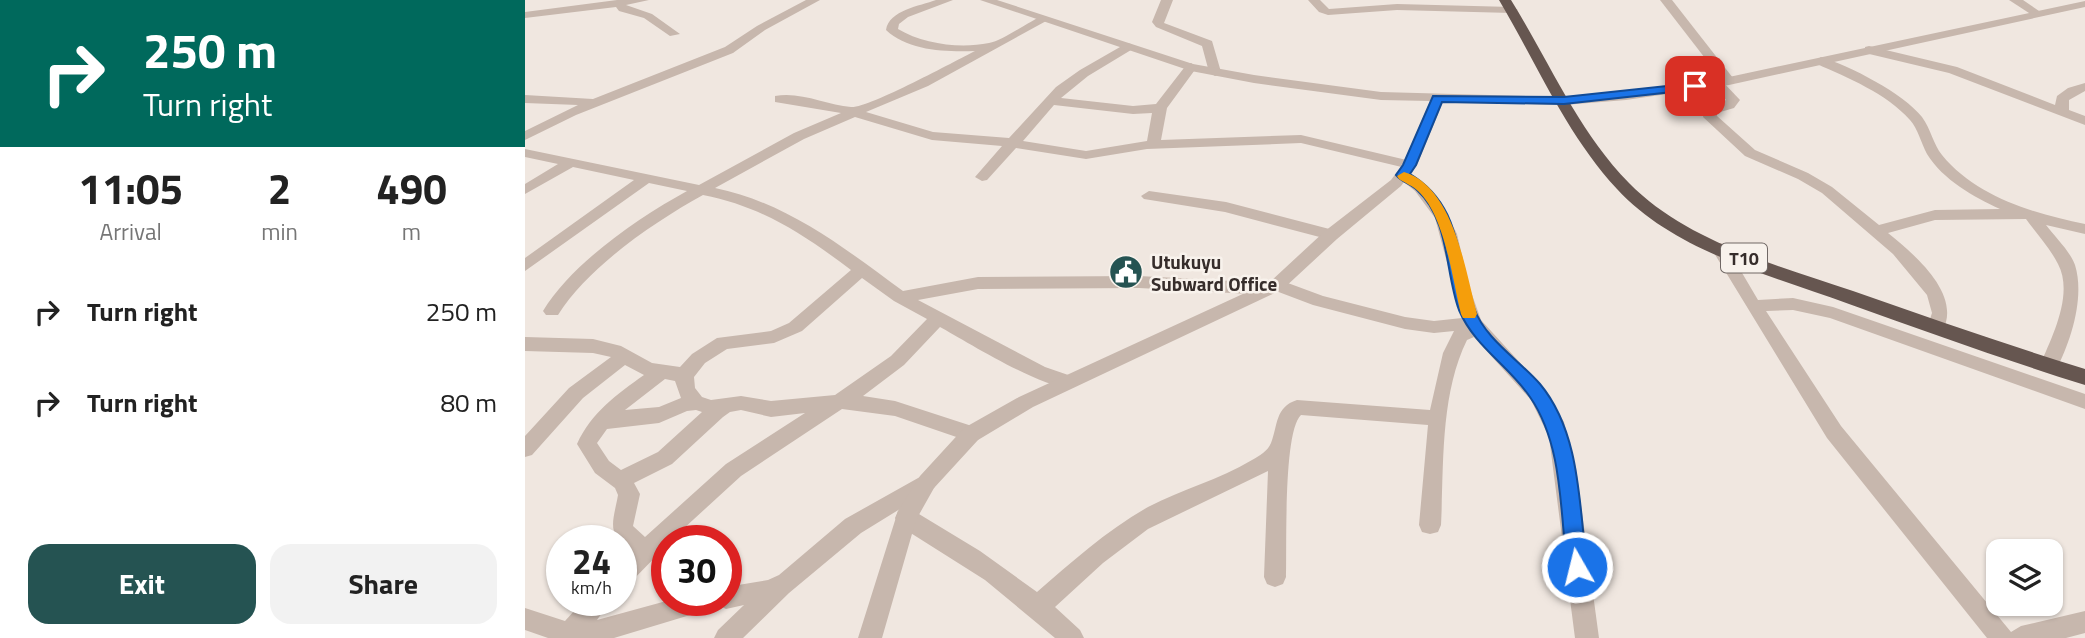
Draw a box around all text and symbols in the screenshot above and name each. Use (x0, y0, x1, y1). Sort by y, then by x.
text: 250 m (143, 12, 277, 87)
icon: right (28, 28, 119, 119)
pin (1665, 56, 1725, 116)
icon: arrive (1676, 67, 1714, 105)
text: Turn right (143, 80, 272, 128)
text: 11:05 (78, 156, 183, 220)
text: 2 (268, 156, 291, 220)
text: 490 (376, 156, 447, 220)
text: Arrival (99, 214, 162, 249)
text: min (261, 214, 298, 249)
text: m (402, 214, 421, 249)
road number: T10 (1721, 244, 1767, 272)
place label: Utukuyu Subward Office (1151, 247, 1277, 298)
public building icon: Utukuyu Subward Office (1107, 253, 1145, 291)
text: Turn right (87, 292, 198, 331)
text: 250 m (426, 292, 497, 331)
icon: right (28, 293, 66, 331)
text: Turn right (87, 383, 198, 422)
text: 80 m (440, 383, 497, 422)
icon: right (28, 384, 66, 422)
speed limit sign: 30 (651, 525, 742, 616)
position arrow (1540, 530, 1614, 604)
text: 24 (572, 534, 611, 588)
map controls (1986, 539, 2063, 616)
button: layers (1986, 539, 2063, 616)
button: Exit (28, 544, 256, 624)
button: Share (270, 544, 497, 624)
text: km/h (571, 574, 612, 601)

